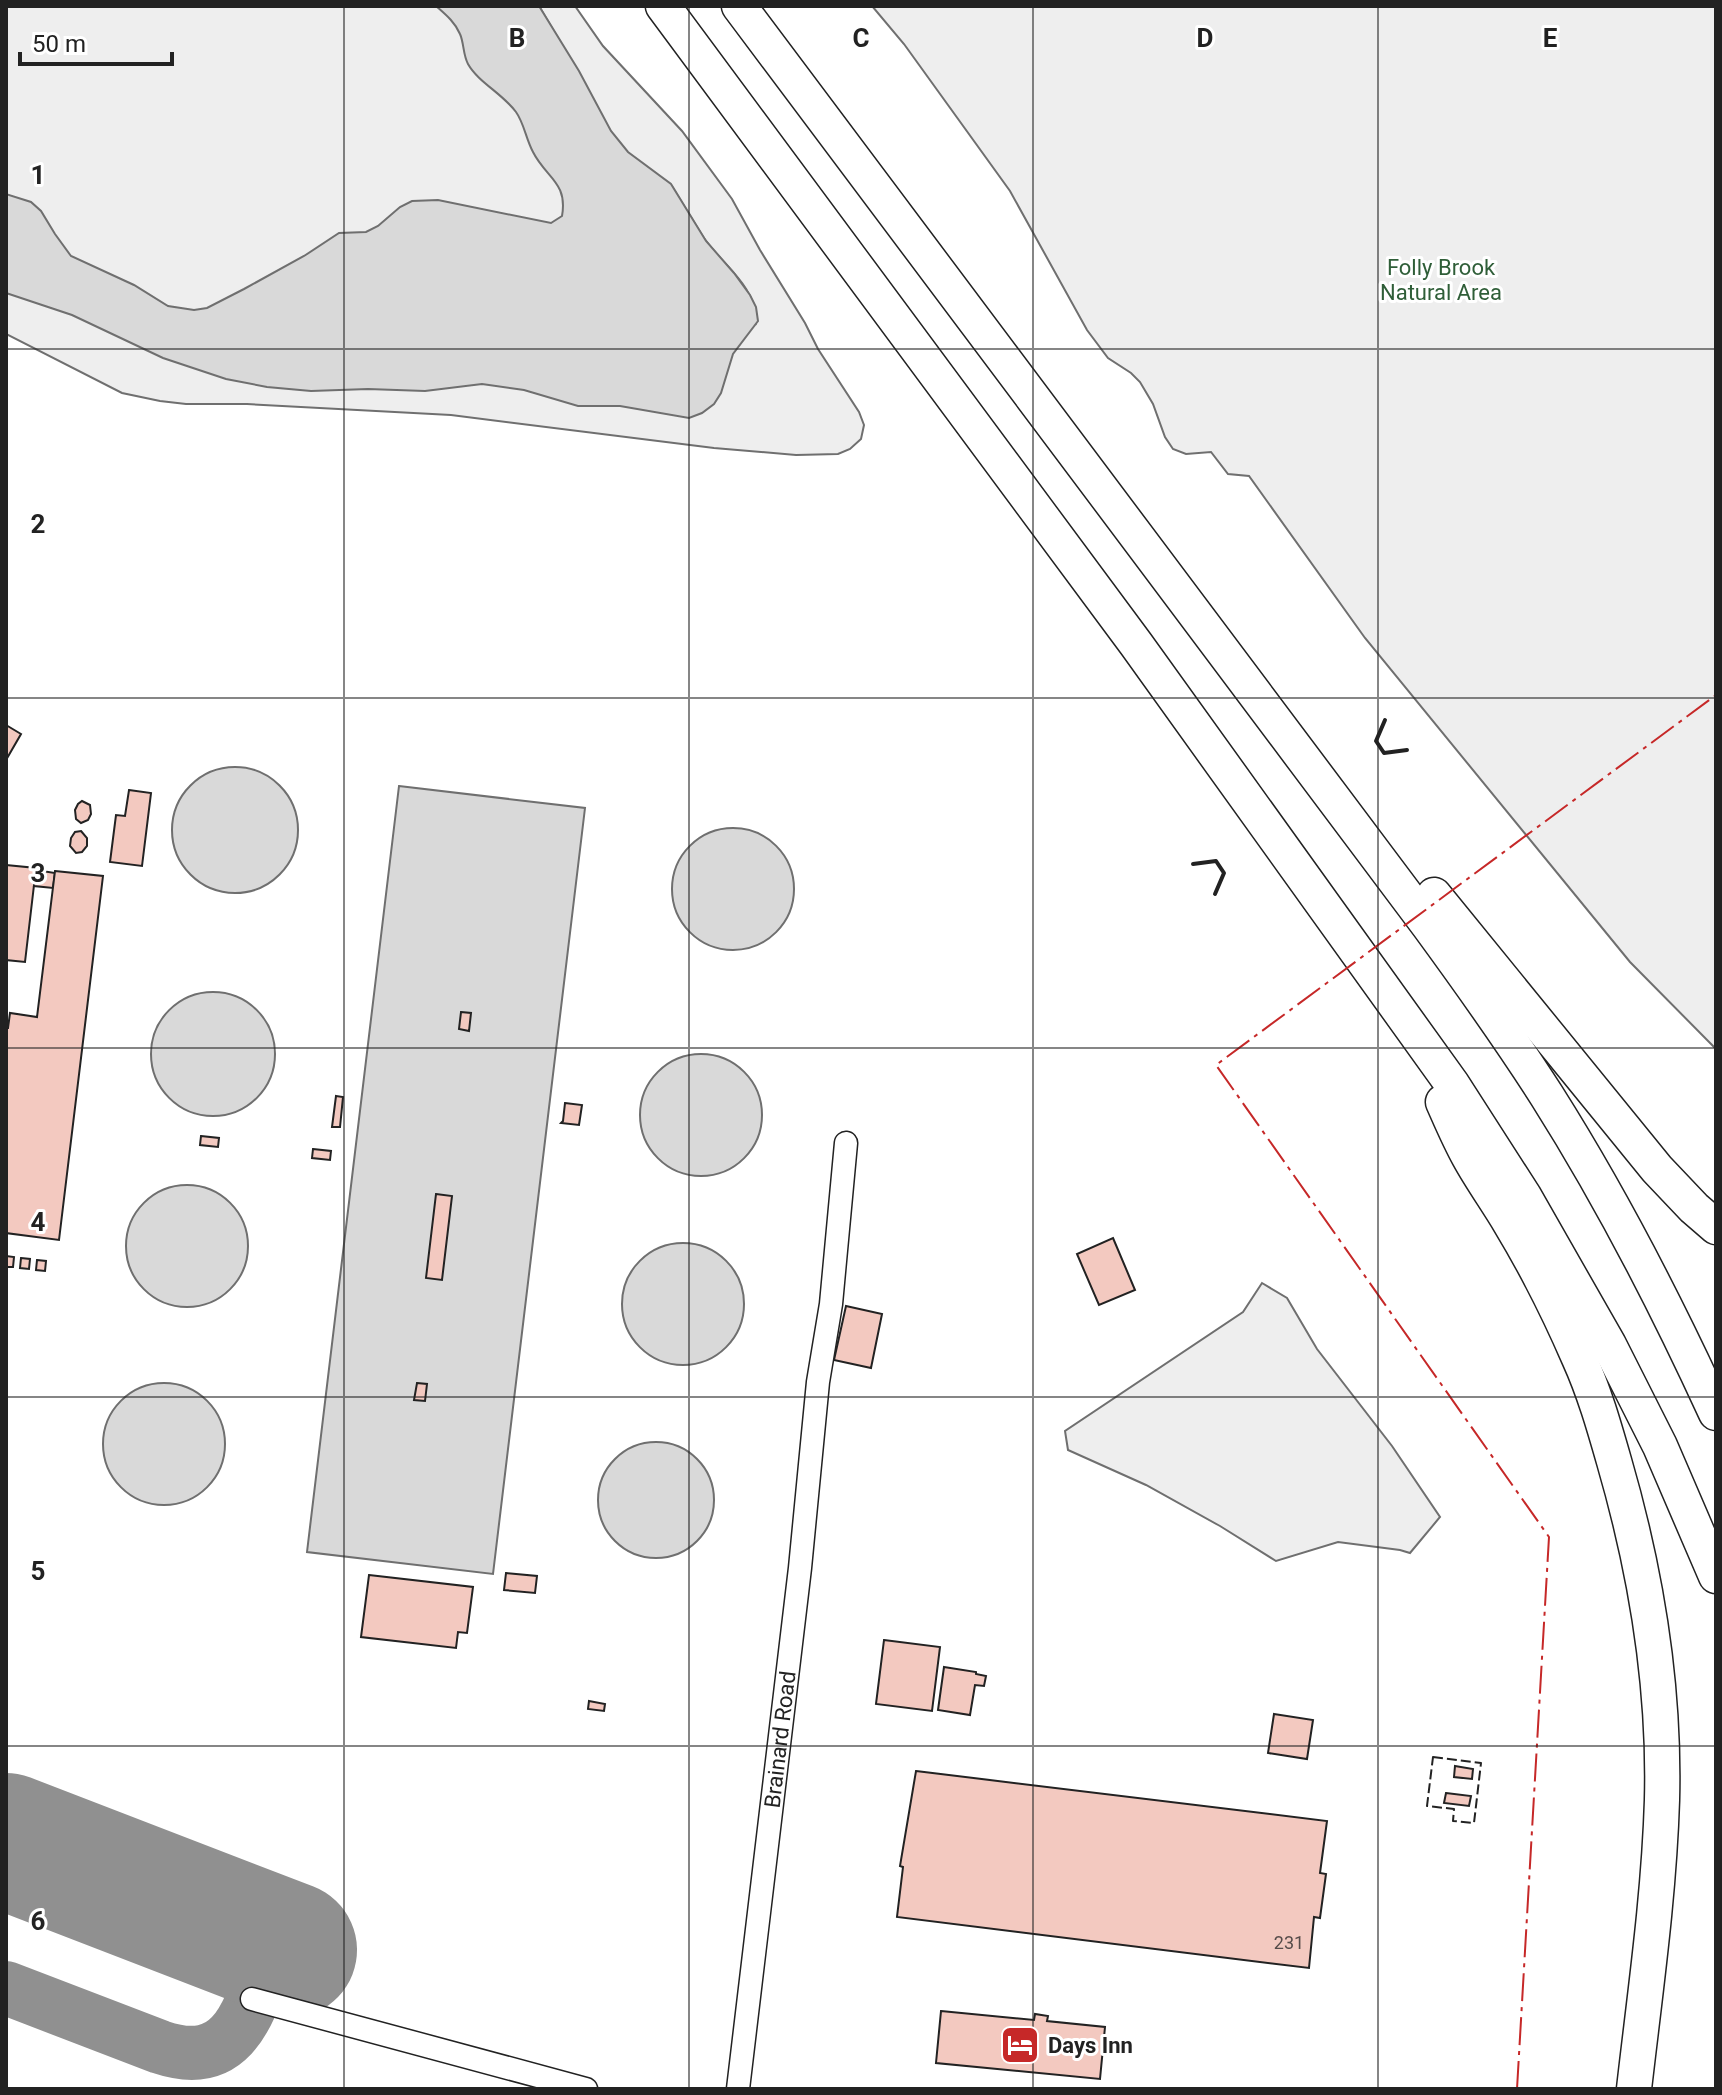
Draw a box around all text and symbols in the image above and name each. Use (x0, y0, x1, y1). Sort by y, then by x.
scale bar (20, 16, 172, 66)
text: B (509, 23, 525, 53)
text: C (852, 23, 870, 53)
text: D (1197, 23, 1213, 53)
text: E (1543, 23, 1558, 53)
text: 50 m (32, 30, 86, 58)
text: 1 (31, 160, 45, 190)
park label: Folly Brook Natural Area (1380, 255, 1502, 305)
text: 2 (31, 509, 45, 539)
text: 3 (31, 858, 45, 888)
text: 4 (31, 1207, 46, 1237)
text: 5 (31, 1556, 45, 1586)
street label: Brainard Road (759, 1670, 800, 1809)
text: 6 (31, 1906, 46, 1936)
house number: 231 (1274, 1932, 1304, 1953)
hotel icon: Days Inn (999, 2024, 1041, 2066)
place label: Days Inn (1048, 2033, 1133, 2058)

